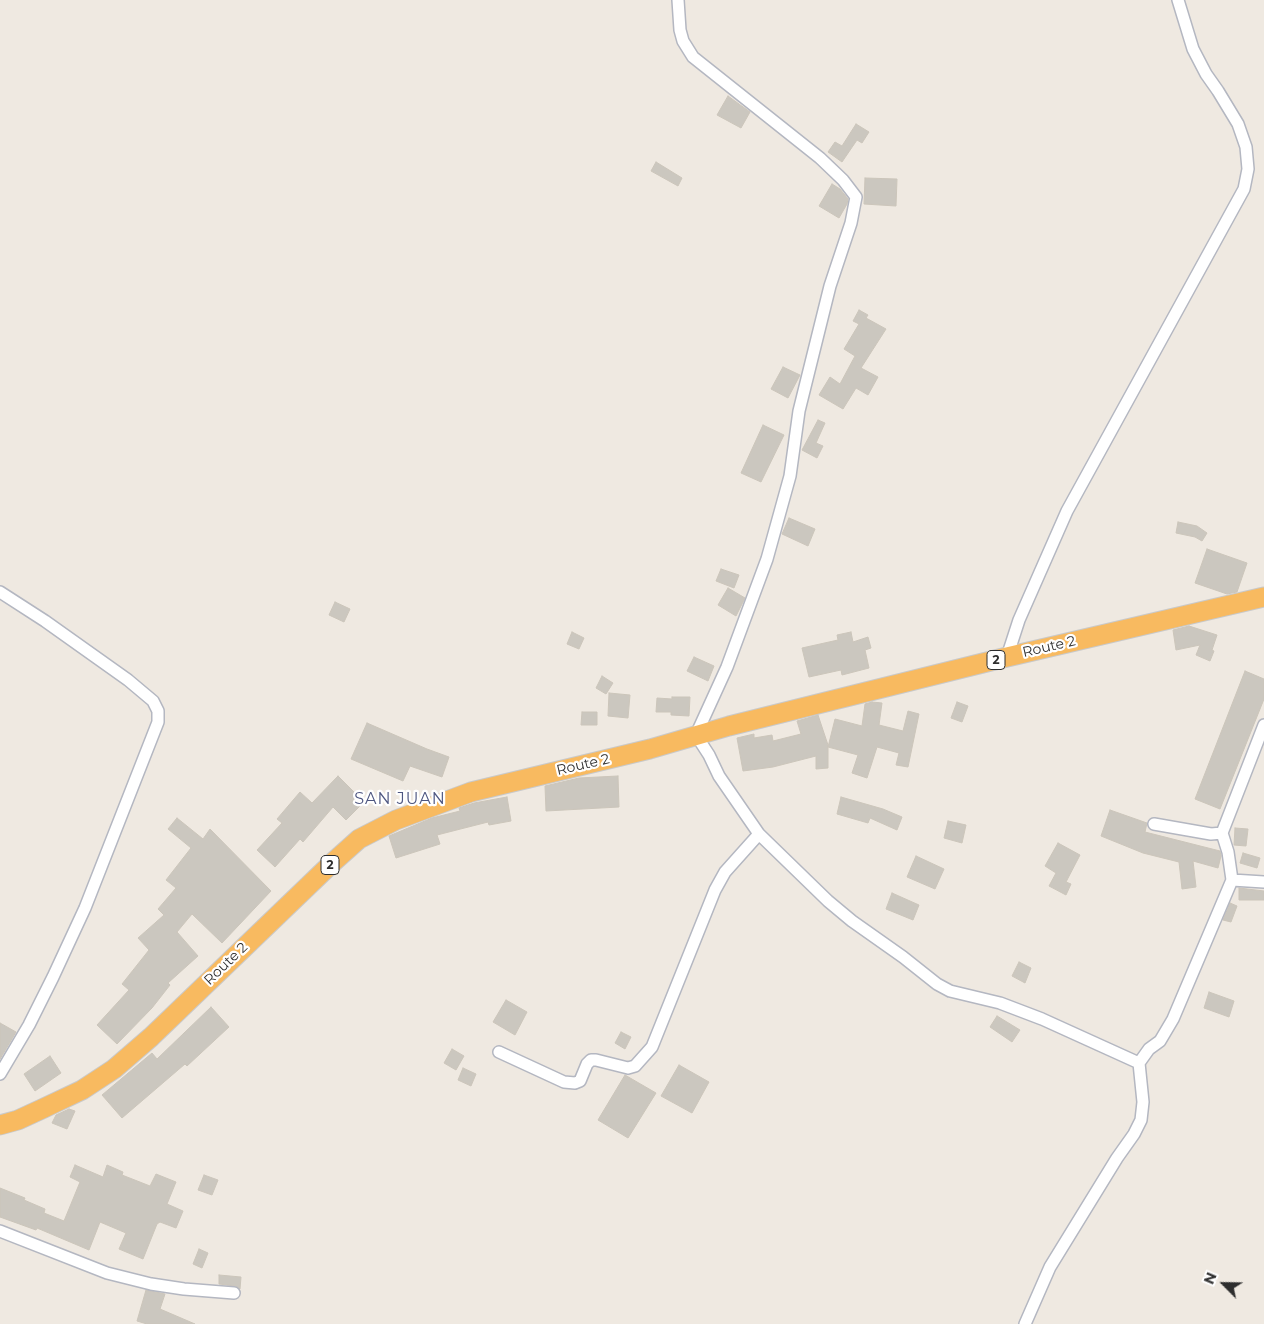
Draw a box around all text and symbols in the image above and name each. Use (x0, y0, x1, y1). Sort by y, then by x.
street label: Route 2 (1021, 633, 1077, 661)
road number: 2 (987, 650, 1005, 670)
street label: Route 2 (555, 751, 611, 779)
district label: SAN JUAN (353, 789, 447, 809)
road number: 2 (321, 856, 339, 874)
street label: Route 2 (201, 939, 251, 989)
north arrow (1199, 1259, 1249, 1309)
text: N (1200, 1269, 1221, 1287)

